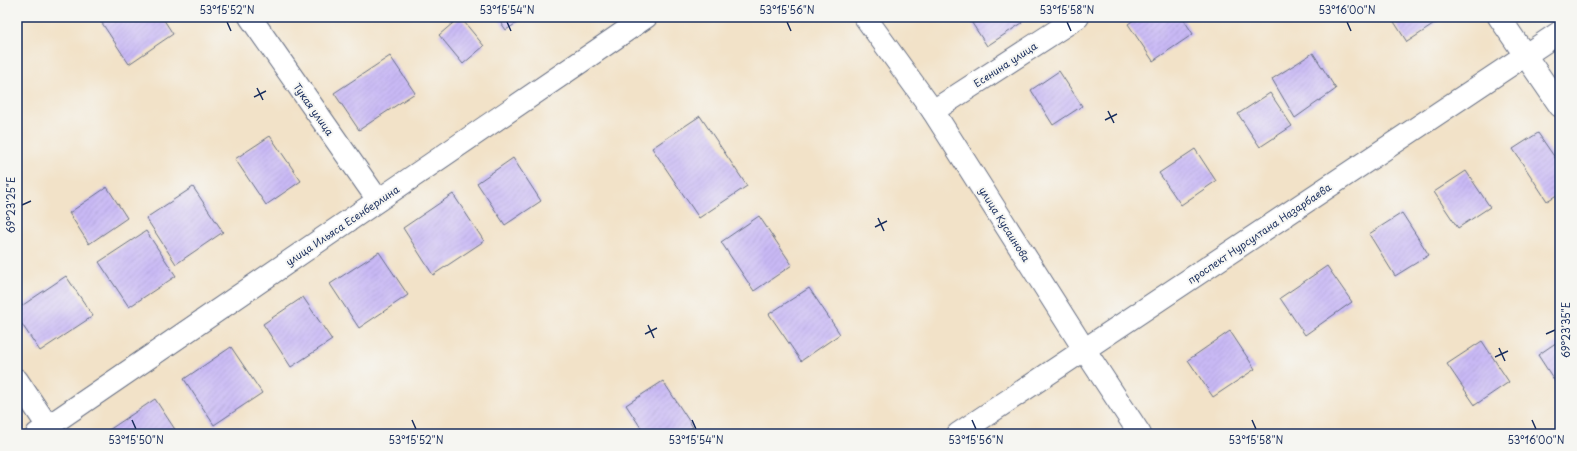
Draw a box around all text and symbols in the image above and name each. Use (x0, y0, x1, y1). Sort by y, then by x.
text: 53°15'52"N (199, 2, 255, 17)
text: 53°15'54"N (479, 2, 535, 17)
text: 53°15'56"N (759, 2, 815, 17)
text: 53°15'58"N (1040, 2, 1095, 17)
text: 53°16'00"N (1318, 2, 1376, 17)
street label: Есенина улица (970, 37, 1040, 90)
street label: Тукая улица (289, 80, 338, 140)
text: 69°23'25"E (3, 177, 18, 233)
street label: проспект Нурсултана Назарбаева (1184, 179, 1334, 287)
street label: улица Ильяса Есенберлина (282, 181, 402, 269)
street label: улица Кусаинова (976, 184, 1035, 265)
text: 69°23'35"E (1558, 302, 1573, 358)
text: 53°15'50"N (108, 432, 164, 447)
text: 53°15'52"N (388, 432, 444, 447)
text: 53°15'54"N (668, 432, 724, 447)
text: 53°15'56"N (948, 432, 1004, 447)
text: 53°15'58"N (1229, 432, 1284, 447)
text: 53°16'00"N (1507, 432, 1565, 447)

